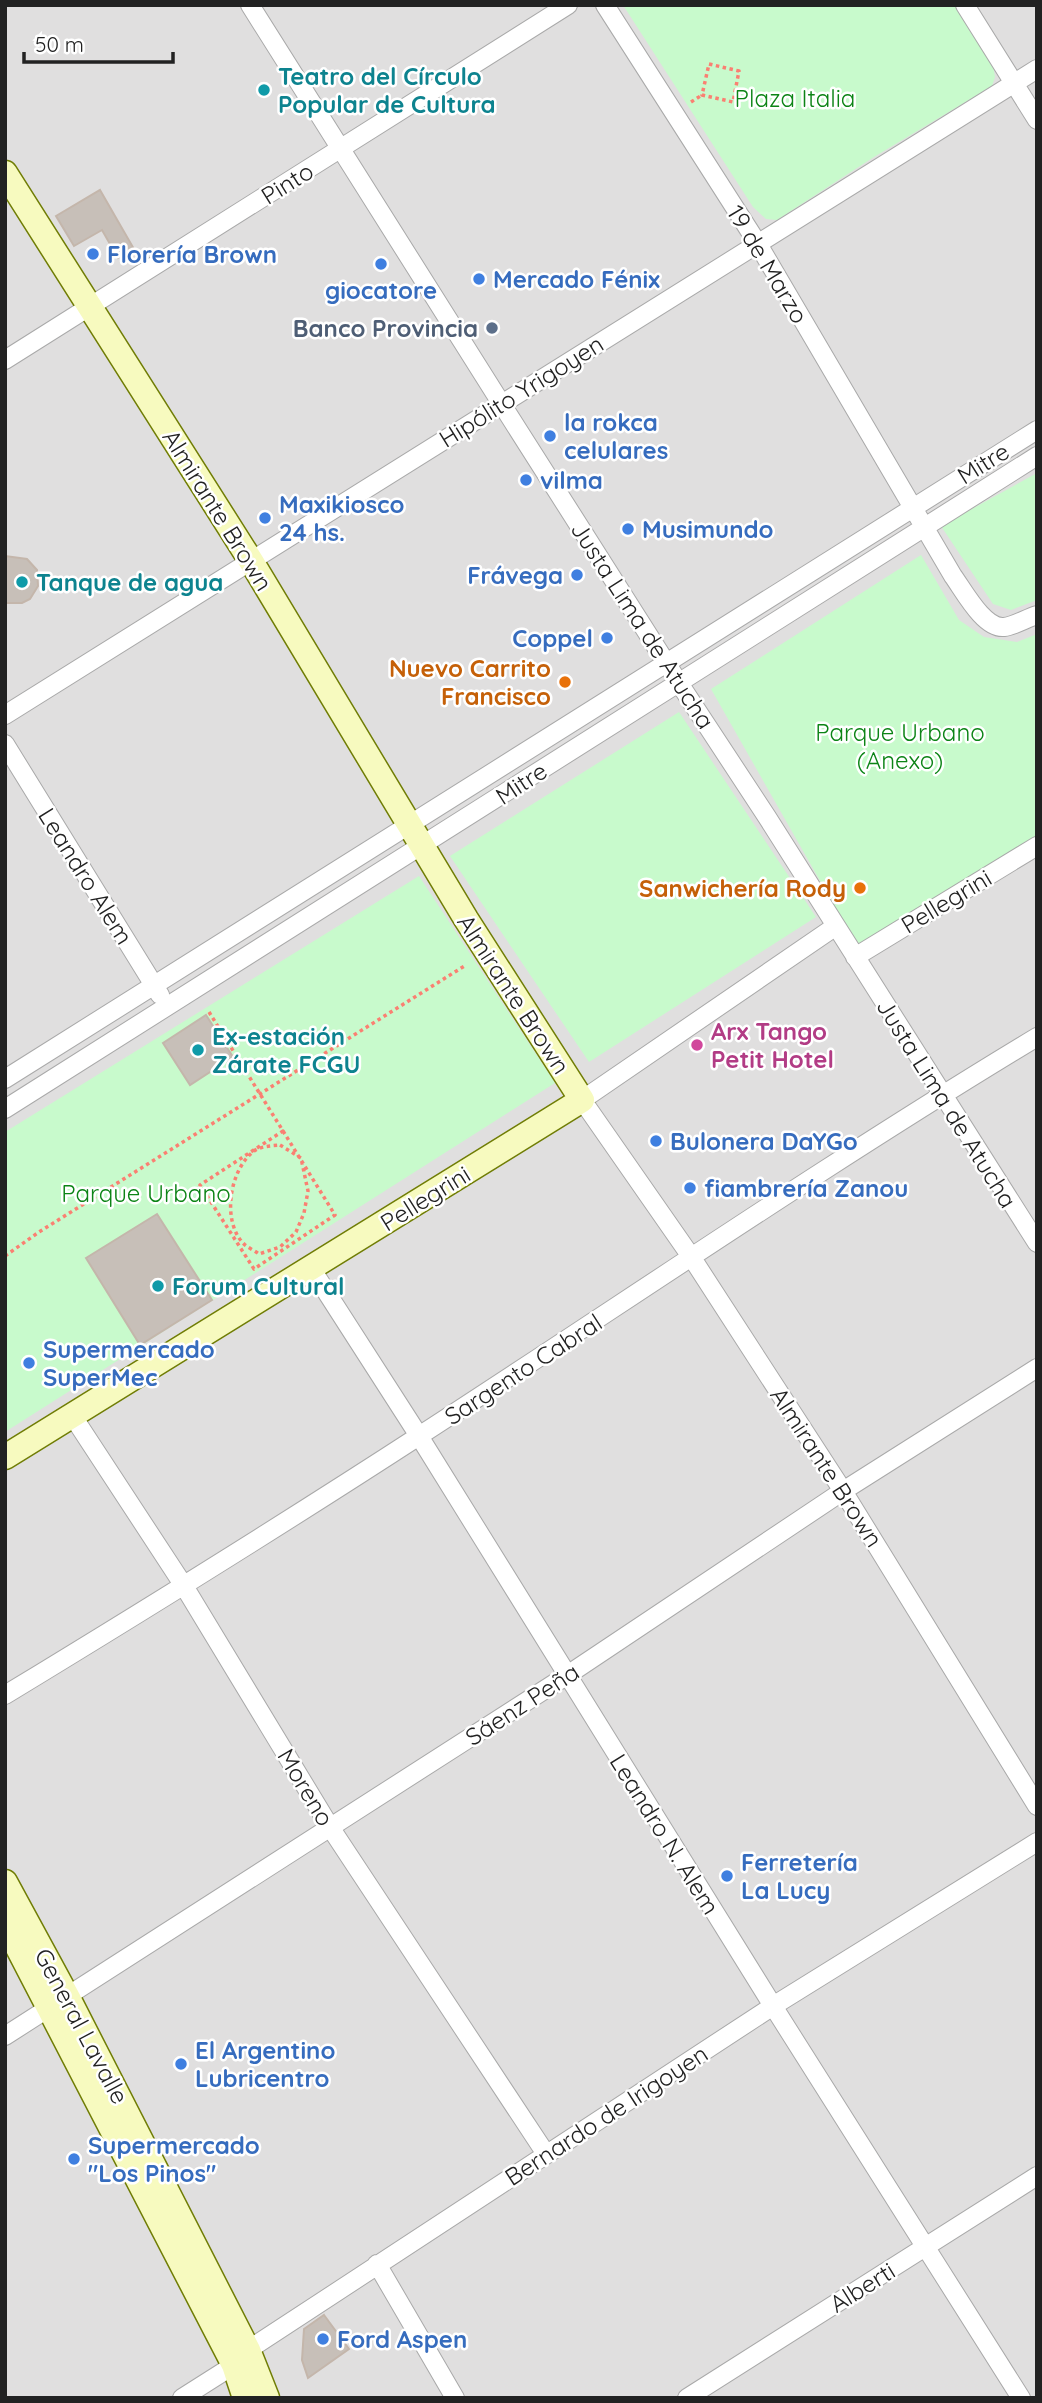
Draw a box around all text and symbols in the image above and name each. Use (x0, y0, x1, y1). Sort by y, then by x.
scale bar (24, 21, 173, 65)
text: 50 m (35, 31, 84, 57)
place label: Teatro del Círculo Popular de Cultura (278, 61, 496, 119)
marker: Teatro del Círculo Popular de Cultura (256, 82, 272, 98)
park label: Plaza Italia (735, 83, 855, 113)
street label: Pinto (255, 155, 319, 211)
street label: 19 de Marzo (721, 199, 815, 329)
place label: Florería Brown (107, 239, 277, 269)
marker: Florería Brown (85, 246, 101, 262)
marker: giocatore (373, 256, 389, 272)
place label: Mercado Fénix (493, 264, 660, 294)
marker: Mercado Fénix (471, 271, 487, 287)
place label: giocatore (325, 275, 437, 305)
place label: Banco Provincia (293, 313, 478, 343)
marker: Banco Provincia (484, 320, 500, 336)
street label: Hipólito Yrigoyen (433, 328, 609, 454)
place label: la rokca celulares (564, 407, 668, 465)
street label: Almirante Brown (156, 424, 280, 596)
marker: la rokca celulares (542, 428, 558, 444)
street label: Mitre (952, 436, 1014, 490)
place label: vilma (540, 465, 603, 495)
marker: vilma (518, 472, 534, 488)
place label: Maxikiosco 24 hs. (279, 489, 404, 547)
marker: Maxikiosco 24 hs. (257, 510, 273, 526)
place label: Musimundo (642, 514, 774, 544)
street label: Justa Lima de Atucha (565, 516, 721, 734)
marker: Musimundo (620, 521, 636, 537)
place label: Frávega (467, 560, 563, 590)
place label: Tanque de agua (36, 567, 223, 597)
marker: Frávega (569, 567, 585, 583)
marker: Tanque de agua (14, 574, 30, 590)
place label: Coppel (512, 623, 593, 653)
marker: Coppel (599, 630, 615, 646)
place label: Nuevo Carrito Francisco (389, 653, 551, 711)
marker: Nuevo Carrito Francisco (557, 674, 573, 690)
park label: Parque Urbano (Anexo) (815, 717, 985, 775)
street label: Mitre (490, 755, 552, 811)
street label: Leandro Alem (32, 802, 140, 950)
street label: Pellegrini (895, 862, 997, 940)
place label: Sanwichería Rody (639, 873, 846, 903)
marker: Sanwichería Rody (852, 880, 868, 896)
street label: Almirante Brown (451, 909, 577, 1079)
street label: Justa Lima de Atucha (870, 993, 1024, 1213)
place label: Arx Tango Petit Hotel (711, 1016, 834, 1074)
place label: Ex-estación Zárate FCGU (212, 1021, 360, 1079)
marker: Arx Tango Petit Hotel (689, 1037, 705, 1053)
marker: Ex-estación Zárate FCGU (190, 1042, 206, 1058)
place label: Bulonera DaYGo (670, 1126, 858, 1156)
marker: Bulonera DaYGo (648, 1133, 664, 1149)
street label: Pellegrini (375, 1159, 475, 1237)
place label: fiambrería Zanou (704, 1173, 908, 1203)
park label: Parque Urbano (61, 1178, 231, 1208)
marker: fiambrería Zanou (682, 1180, 698, 1196)
place label: Forum Cultural (172, 1271, 345, 1301)
marker: Forum Cultural (150, 1278, 166, 1294)
street label: Sargento Cabral (439, 1307, 607, 1431)
place label: Supermercado SuperMec (43, 1334, 215, 1392)
marker: Supermercado SuperMec (21, 1355, 37, 1371)
street label: Almirante Brown (764, 1382, 890, 1552)
street label: Sáenz Peña (460, 1656, 584, 1752)
street label: Moreno (271, 1743, 341, 1831)
street label: Leandro N. Alem (604, 1748, 726, 1920)
place label: Ferretería La Lucy (741, 1847, 858, 1905)
marker: Ferretería La Lucy (719, 1868, 735, 1884)
street label: General Lavalle (28, 1943, 136, 2109)
place label: El Argentino Lubricentro (195, 2035, 335, 2093)
street label: Bernardo de Irigoyen (499, 2038, 713, 2192)
marker: El Argentino Lubricentro (173, 2056, 189, 2072)
place label: Supermercado "Los Pinos" (88, 2130, 260, 2188)
marker: Supermercado "Los Pinos" (66, 2151, 82, 2167)
street label: Alberti (824, 2255, 900, 2319)
place label: Ford Aspen (337, 2324, 467, 2354)
marker: Ford Aspen (315, 2331, 331, 2347)

